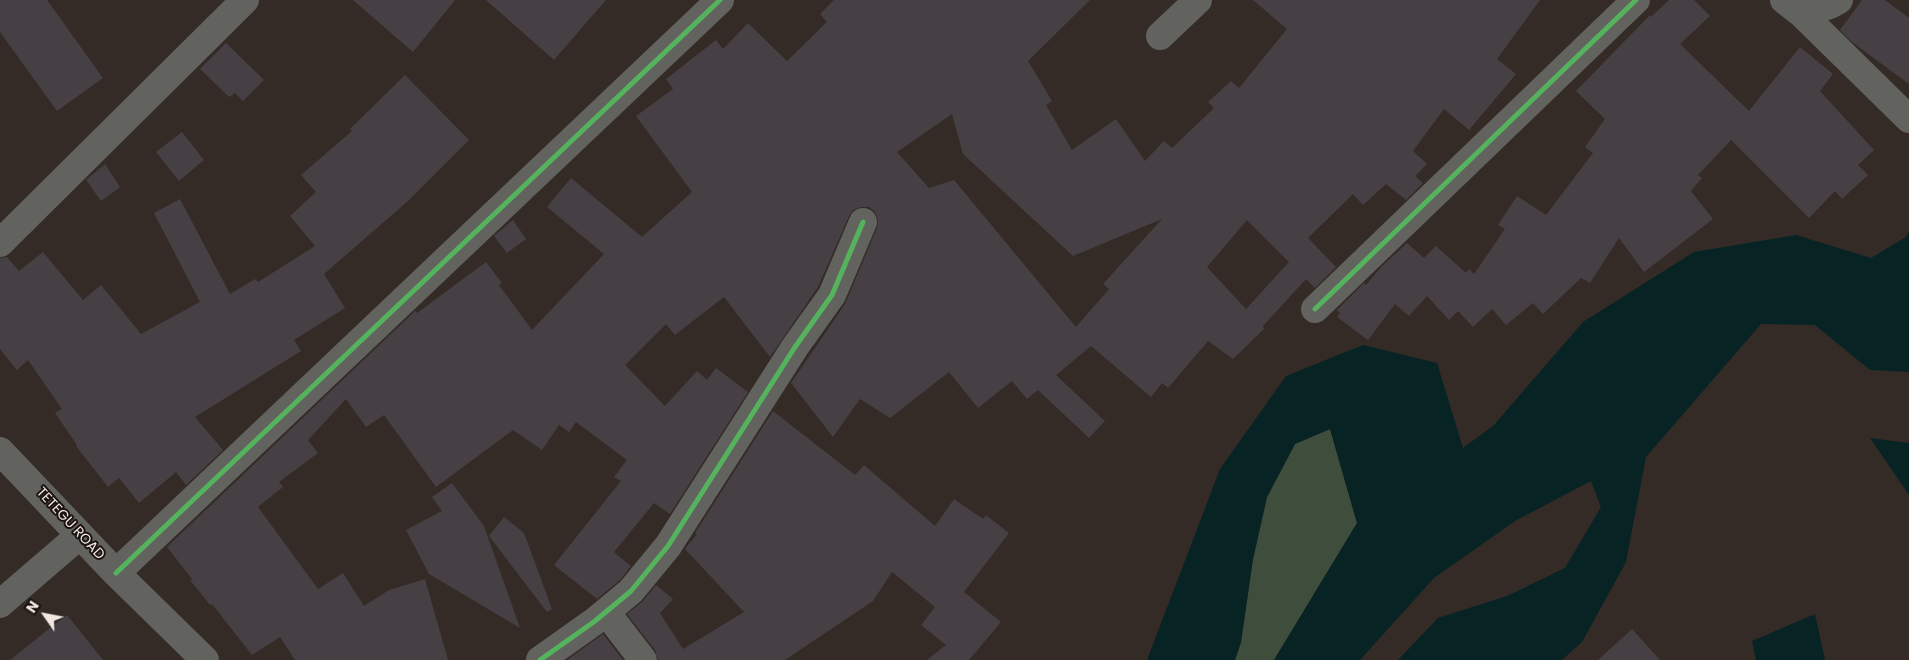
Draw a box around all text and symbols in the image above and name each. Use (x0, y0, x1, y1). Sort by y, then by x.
street label: TETEGU ROAD (32, 484, 108, 564)
north arrow (20, 590, 70, 640)
text: N (21, 597, 44, 617)

